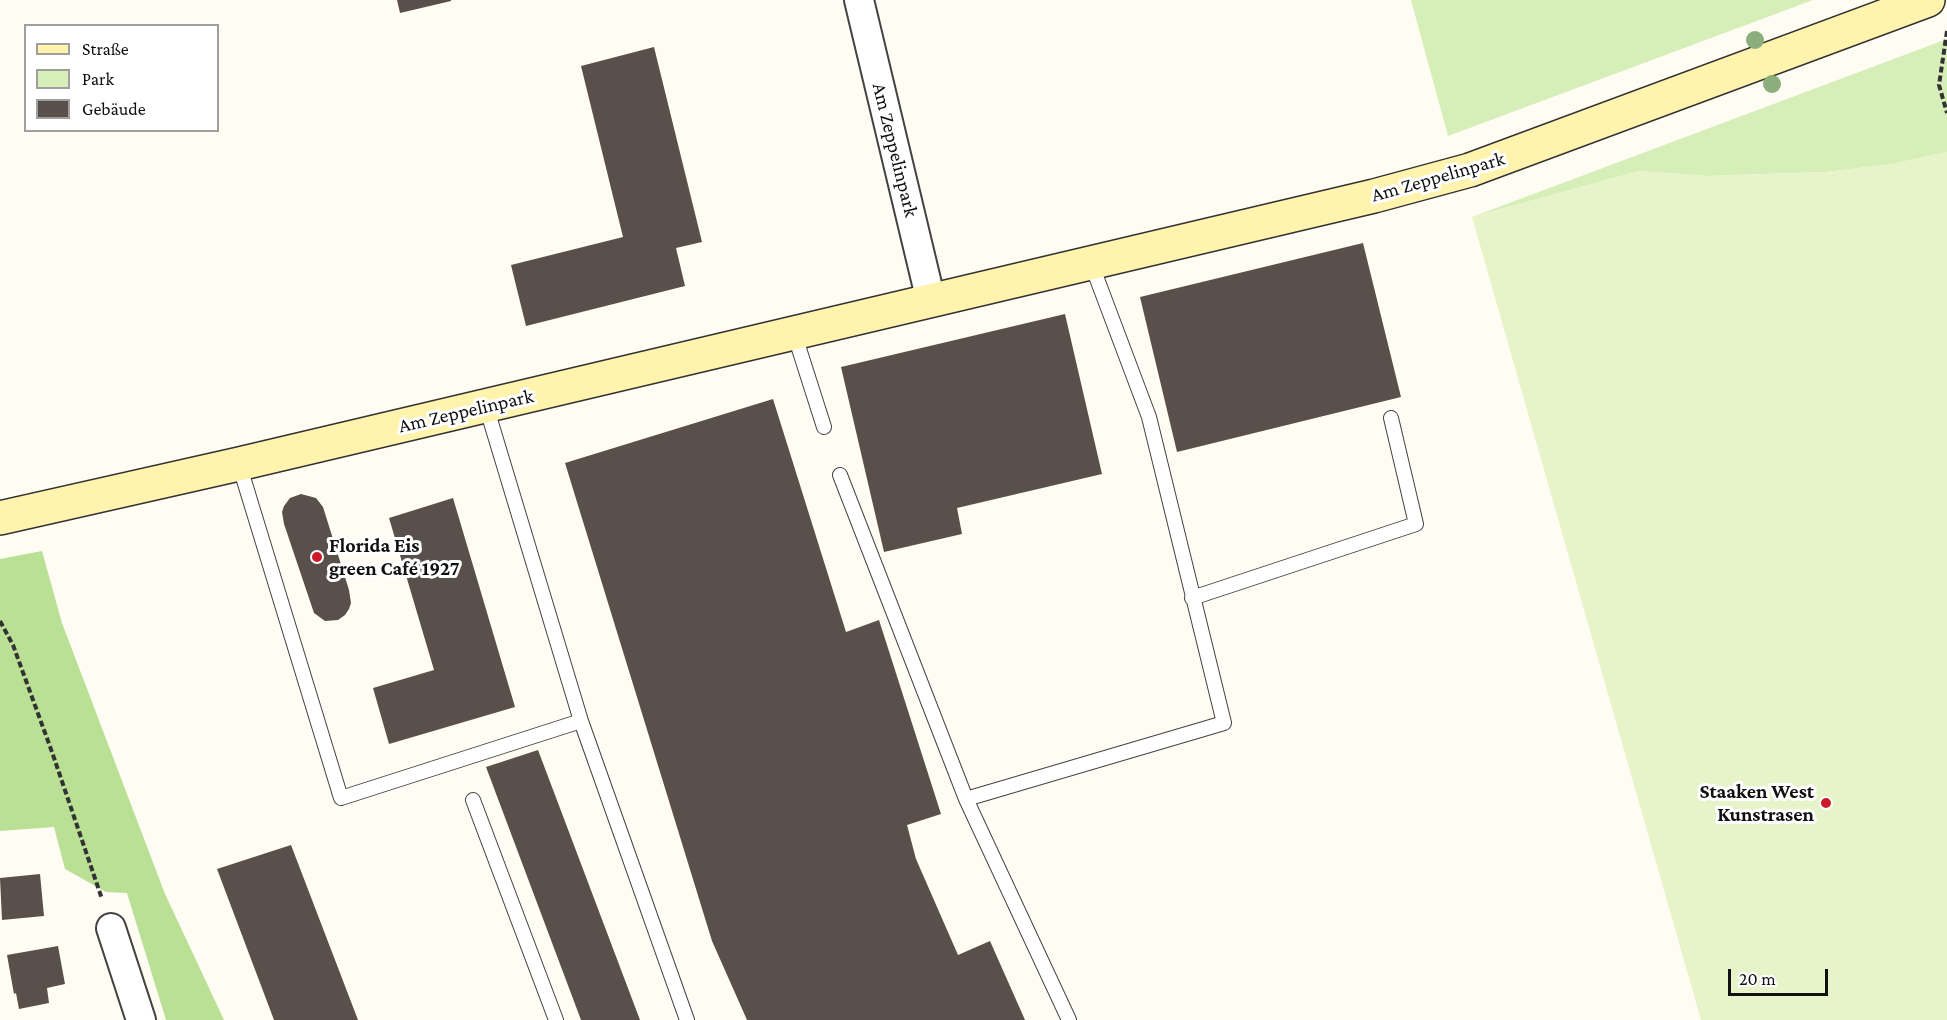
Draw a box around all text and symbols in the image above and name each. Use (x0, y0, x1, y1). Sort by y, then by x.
legend (24, 24, 219, 132)
text: Straße (82, 39, 129, 59)
text: Park (82, 69, 114, 89)
street label: Am Zeppelinpark (867, 80, 923, 220)
text: Gebäude (82, 99, 146, 119)
street label: Am Zeppelinpark (1369, 146, 1507, 208)
street label: Am Zeppelinpark (396, 384, 536, 438)
place label: Florida Eis green Café 1927 (329, 534, 459, 581)
marker: Florida Eis green Café 1927 (310, 550, 324, 564)
place label: Staaken West Kunstrasen (1699, 780, 1814, 827)
marker: Staaken West Kunstrasen (1819, 796, 1833, 810)
scale bar (1731, 957, 1832, 995)
text: 20 m (1739, 969, 1776, 989)

